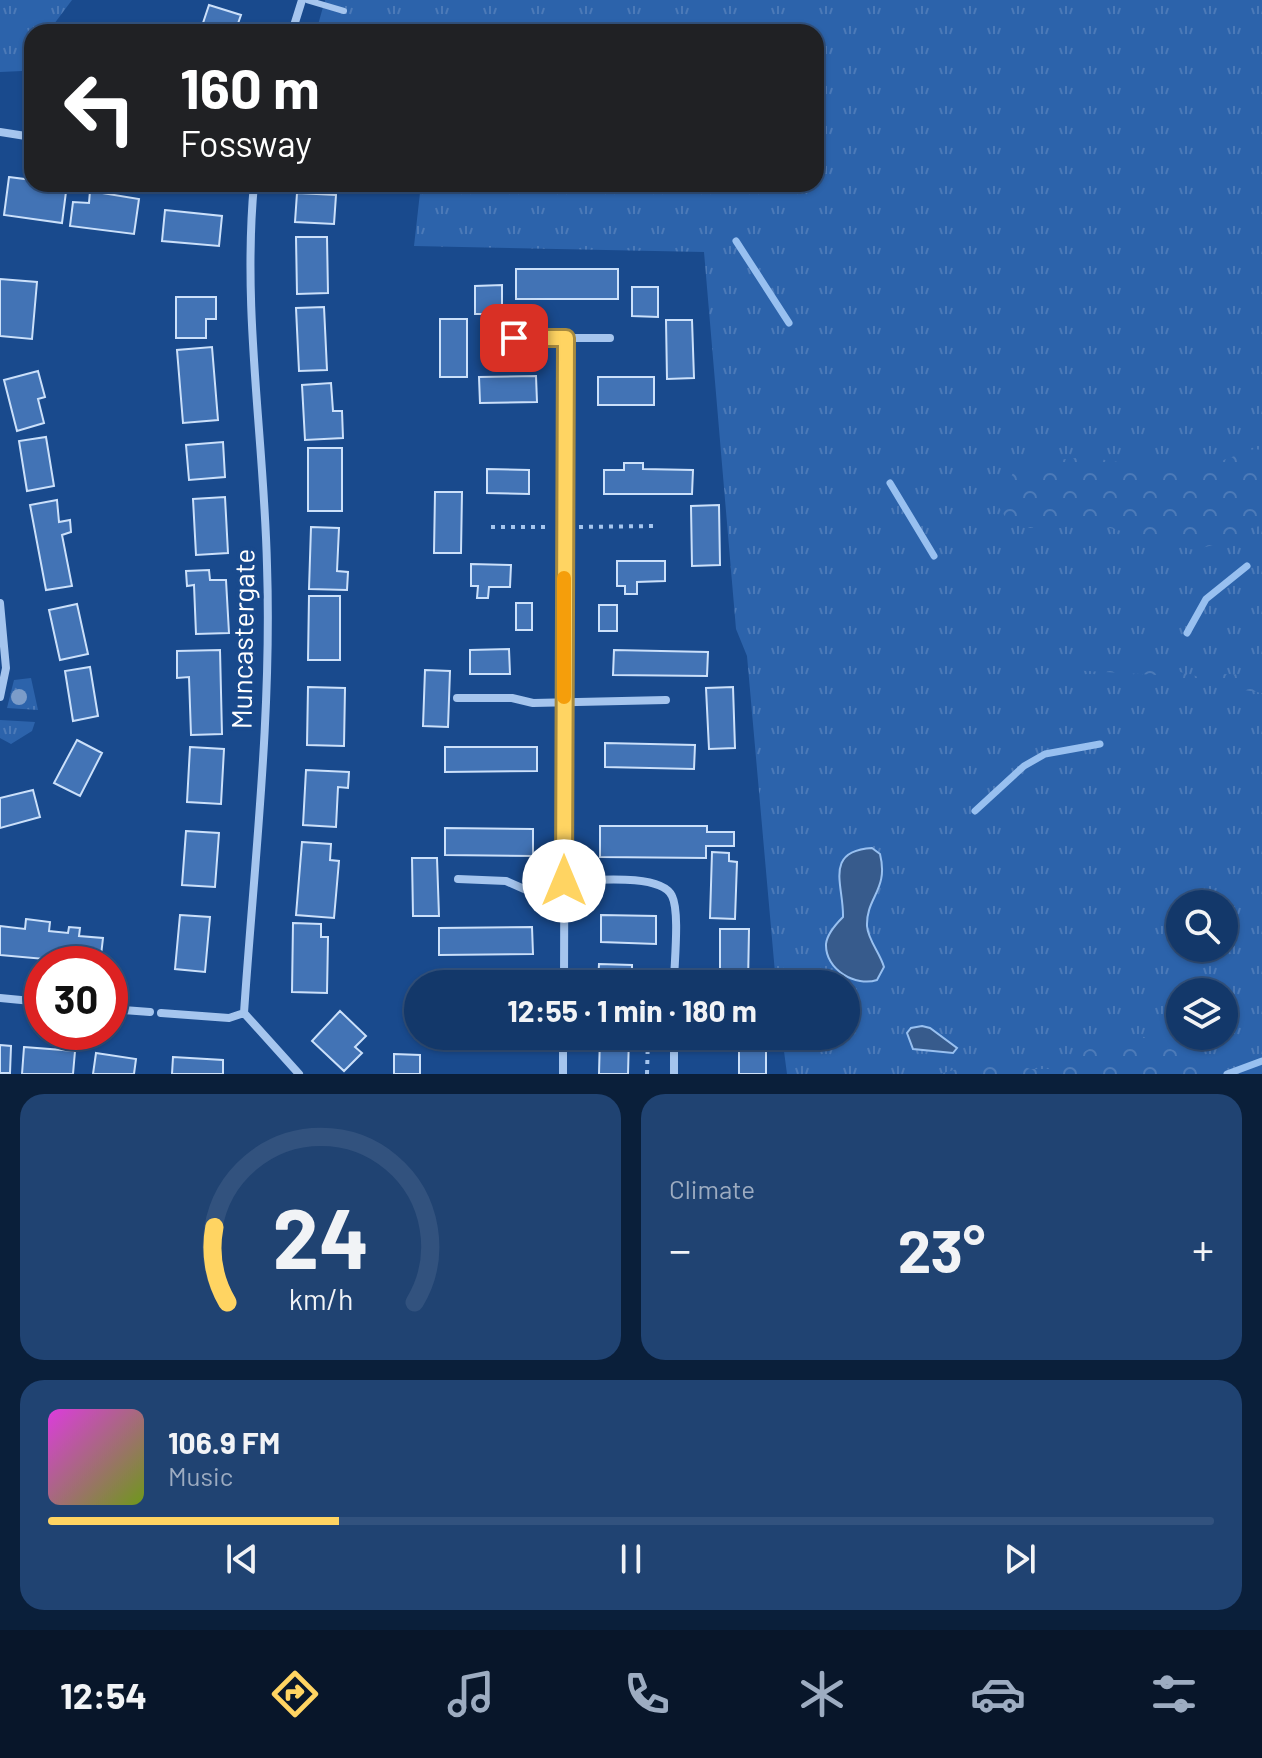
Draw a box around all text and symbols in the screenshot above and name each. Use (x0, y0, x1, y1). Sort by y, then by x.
text: 160 m (180, 53, 320, 120)
icon: left (48, 56, 152, 160)
text: Fossway (180, 121, 312, 164)
pin (480, 304, 548, 372)
icon: arrive (492, 316, 536, 360)
street label: Muncastergate (223, 548, 261, 730)
position arrow (522, 839, 606, 923)
map controls (1166, 890, 1238, 1050)
button: search (1166, 890, 1238, 962)
speed limit sign: 30 (24, 946, 128, 1050)
button: layers (1166, 978, 1238, 1050)
text: 12:55 · 1 min · 180 m (507, 992, 757, 1028)
text: Climate (669, 1173, 755, 1204)
text: 24 (272, 1186, 369, 1286)
text: 23° (898, 1213, 985, 1285)
text: − (669, 1222, 691, 1275)
text: + (1192, 1222, 1214, 1275)
text: km/h (288, 1281, 353, 1316)
text: 106.9 FM (168, 1424, 280, 1460)
text: Music (168, 1460, 233, 1491)
icon: previous (220, 1537, 264, 1581)
icon: pause (609, 1537, 653, 1581)
icon: next (998, 1537, 1042, 1581)
icon: directions (267, 1666, 323, 1722)
icon: music (443, 1666, 499, 1722)
icon: phone (619, 1666, 675, 1722)
icon: climate (794, 1666, 850, 1722)
icon: car (970, 1666, 1026, 1722)
icon: filters (1146, 1666, 1202, 1722)
text: 12:54 (60, 1673, 147, 1716)

